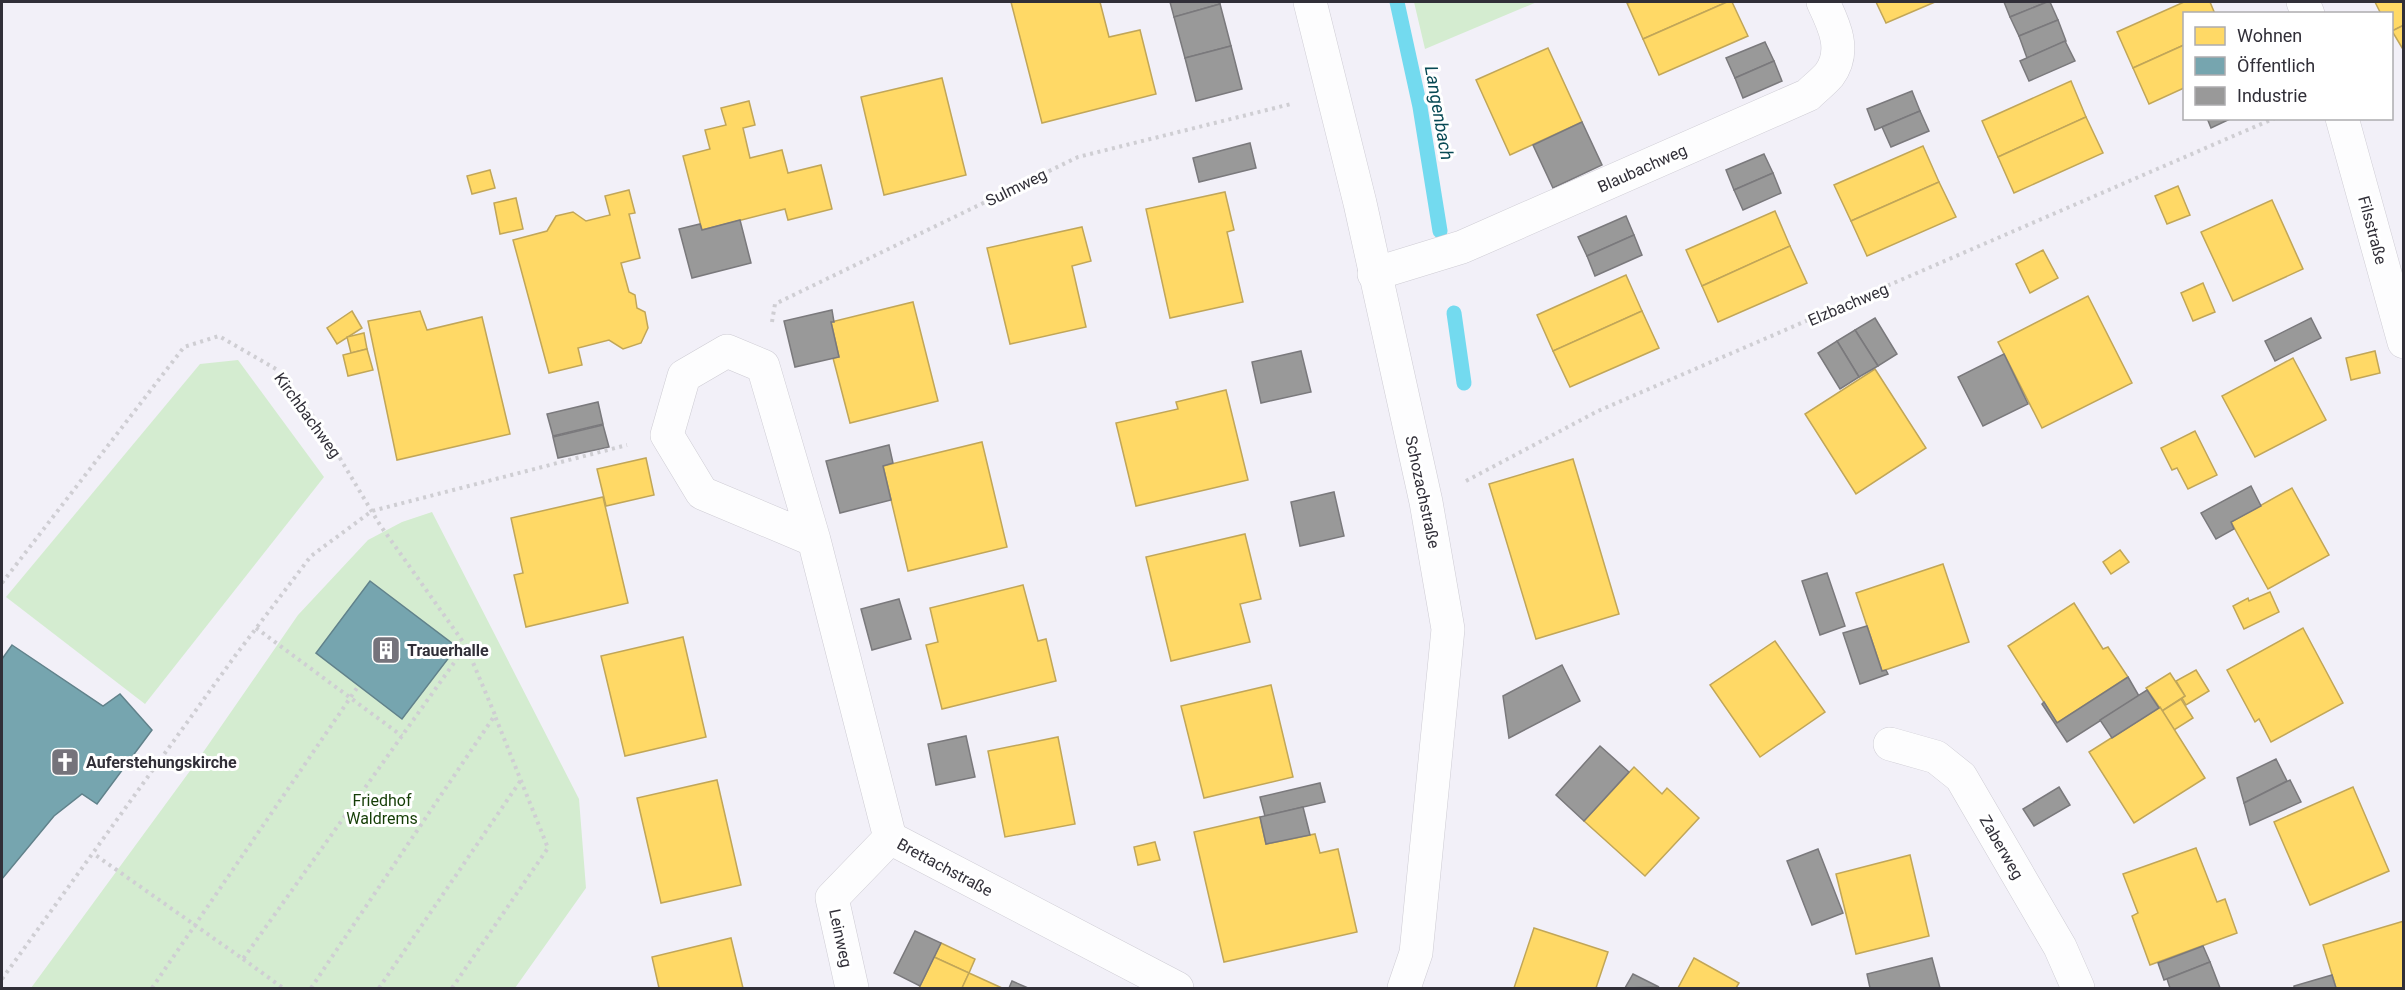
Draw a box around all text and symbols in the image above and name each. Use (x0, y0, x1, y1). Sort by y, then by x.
legend (2183, 12, 2393, 120)
text: Wohnen (2237, 25, 2302, 46)
text: Öffentlich (2237, 55, 2315, 76)
water label: Langenbach (1421, 64, 1458, 162)
text: Industrie (2237, 85, 2307, 106)
street label: Blaubachweg (1595, 140, 1690, 197)
street label: Sulmweg (983, 165, 1050, 210)
street label: Filsstraße (2354, 194, 2391, 266)
street label: Elzbachweg (1805, 279, 1891, 330)
street label: Kirchbachweg (270, 369, 345, 462)
street label: Schozachstraße (1401, 434, 1444, 550)
building icon: Trauerhalle (370, 634, 402, 666)
place label: Trauerhalle (407, 641, 489, 660)
church icon: Auferstehungskirche (49, 746, 81, 778)
place label: Auferstehungskirche (86, 753, 237, 772)
park label: Friedhof Waldrems (346, 791, 418, 828)
street label: Zaberweg (1976, 812, 2027, 883)
street label: Brettachstraße (894, 834, 996, 901)
street label: Leinweg (825, 907, 856, 969)

